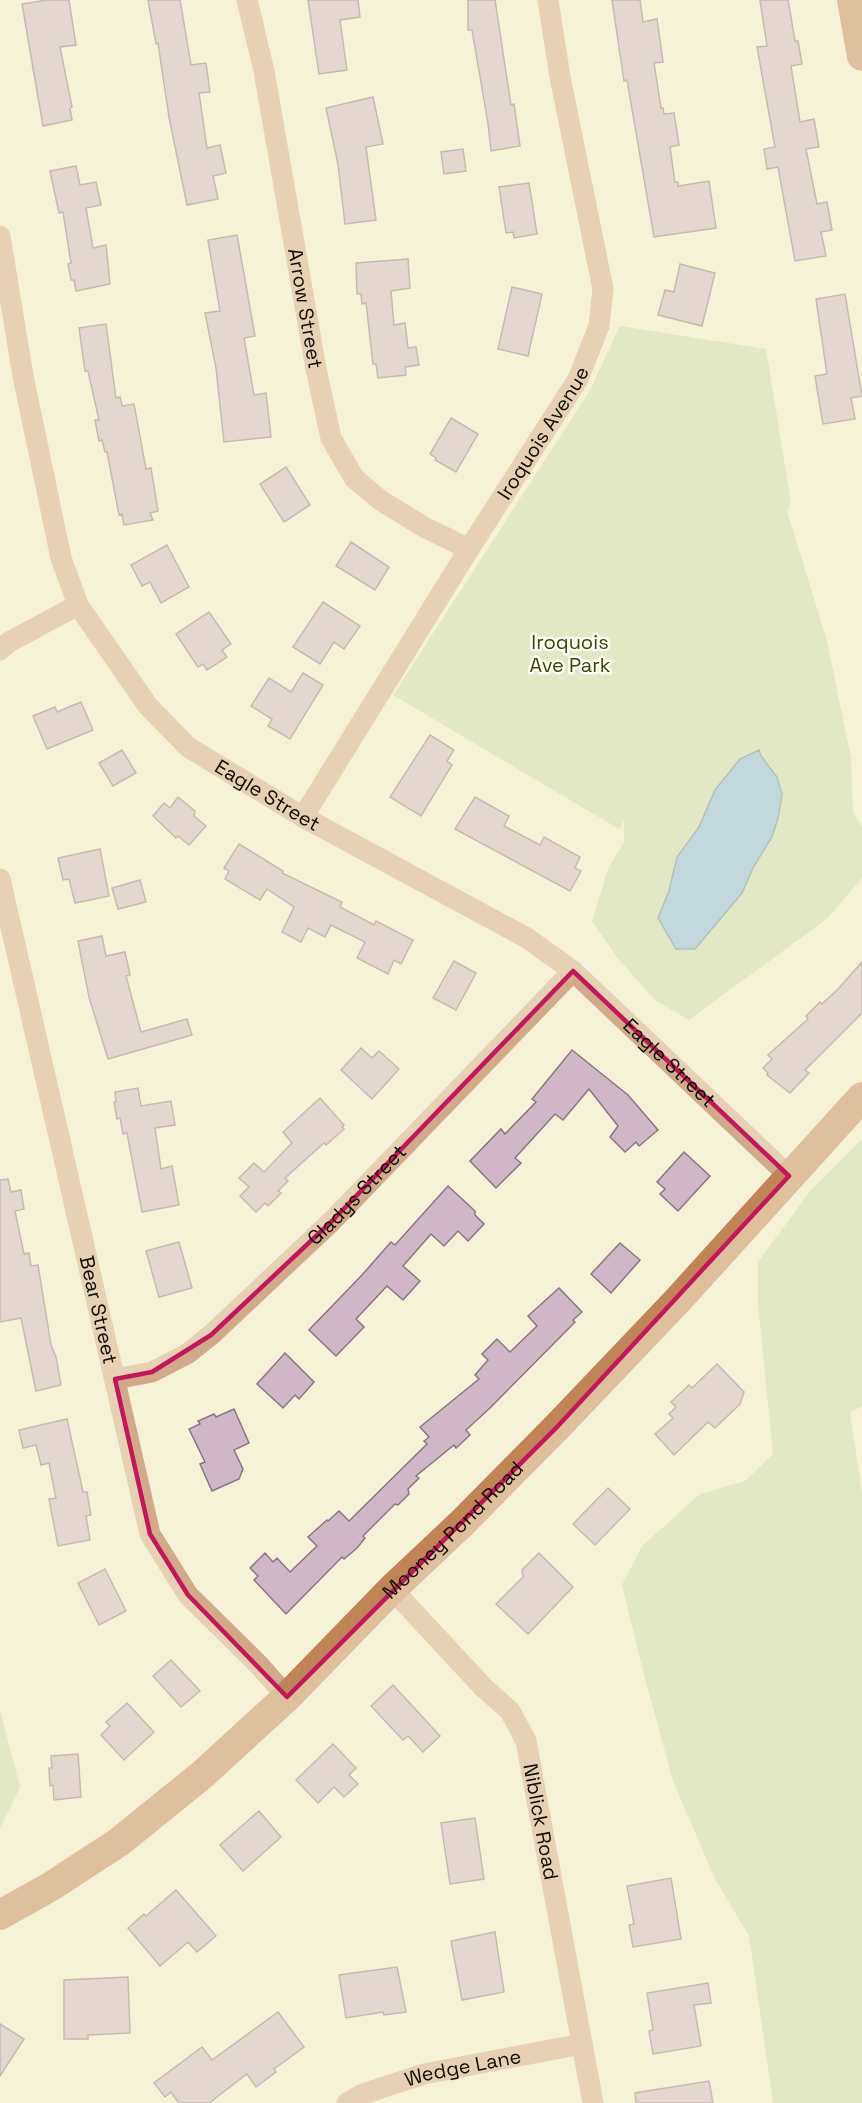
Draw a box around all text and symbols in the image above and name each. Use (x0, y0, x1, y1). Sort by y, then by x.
street label: Arrow Street (282, 246, 329, 371)
street label: Iroquois Avenue (491, 363, 595, 504)
park label: Iroquois Ave Park (529, 629, 611, 678)
street label: Eagle Street (210, 753, 325, 837)
street label: Eagle Street (618, 1013, 722, 1113)
street label: Gladys Street (302, 1139, 412, 1251)
street label: Bear Street (74, 1253, 124, 1367)
street label: Mooney Pond Road (376, 1456, 529, 1604)
street label: Niblick Road (517, 1761, 564, 1882)
street label: Wedge Lane (401, 2043, 523, 2092)

